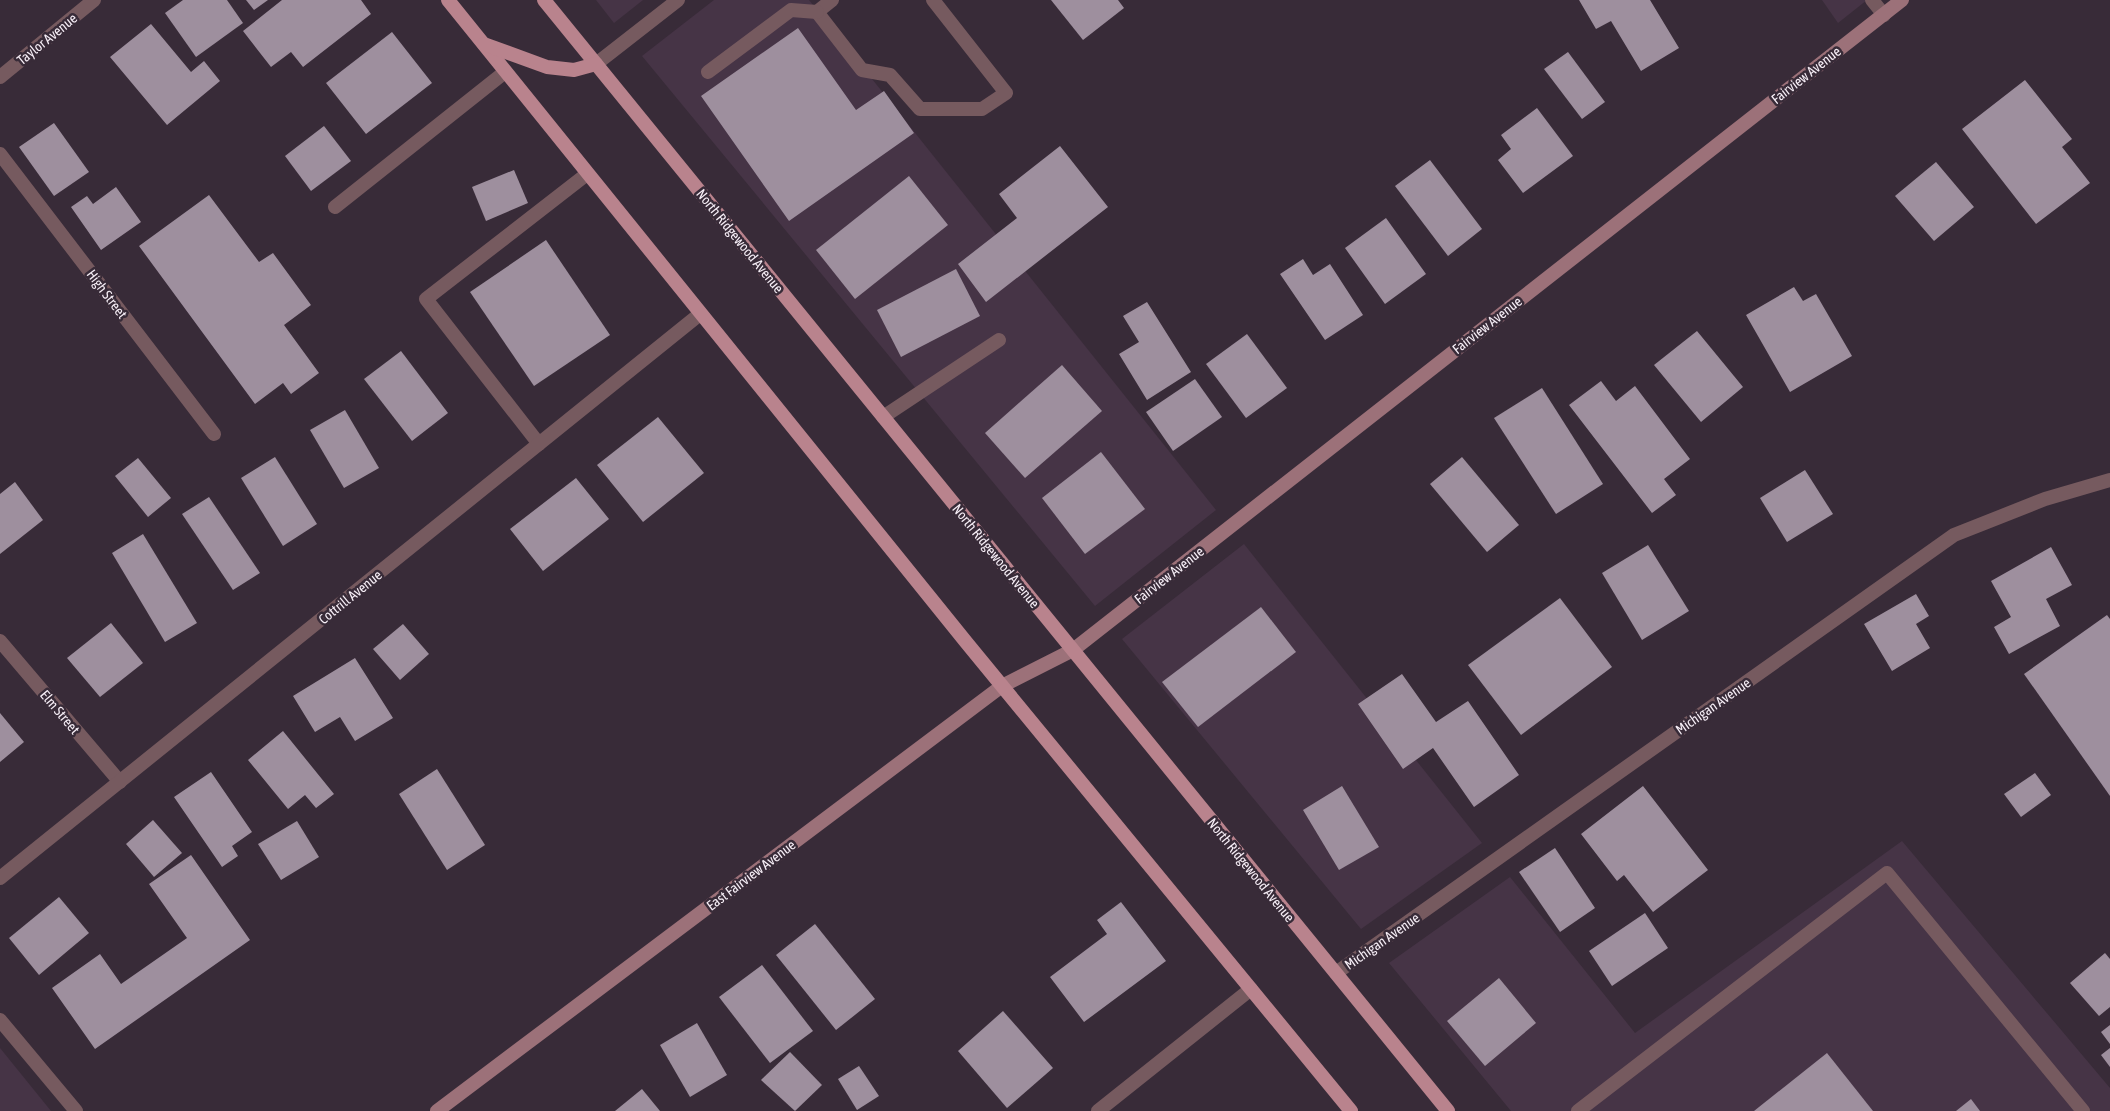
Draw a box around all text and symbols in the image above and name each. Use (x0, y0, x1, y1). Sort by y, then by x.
street label: Taylor Avenue (14, 10, 80, 68)
street label: Fairview Avenue (1768, 43, 1844, 107)
street label: North Ridgewood Avenue (693, 186, 787, 296)
street label: High Street (84, 266, 130, 322)
street label: Fairview Avenue (1449, 293, 1525, 357)
street label: North Ridgewood Avenue (949, 501, 1043, 611)
street label: Fairview Avenue (1131, 543, 1207, 607)
street label: Cottrill Avenue (315, 567, 385, 627)
street label: Michigan Avenue (1673, 674, 1753, 738)
street label: Elm Street (37, 687, 83, 737)
street label: North Ridgewood Avenue (1204, 815, 1298, 925)
street label: East Fairview Avenue (704, 836, 798, 914)
street label: Michigan Avenue (1342, 909, 1422, 973)

